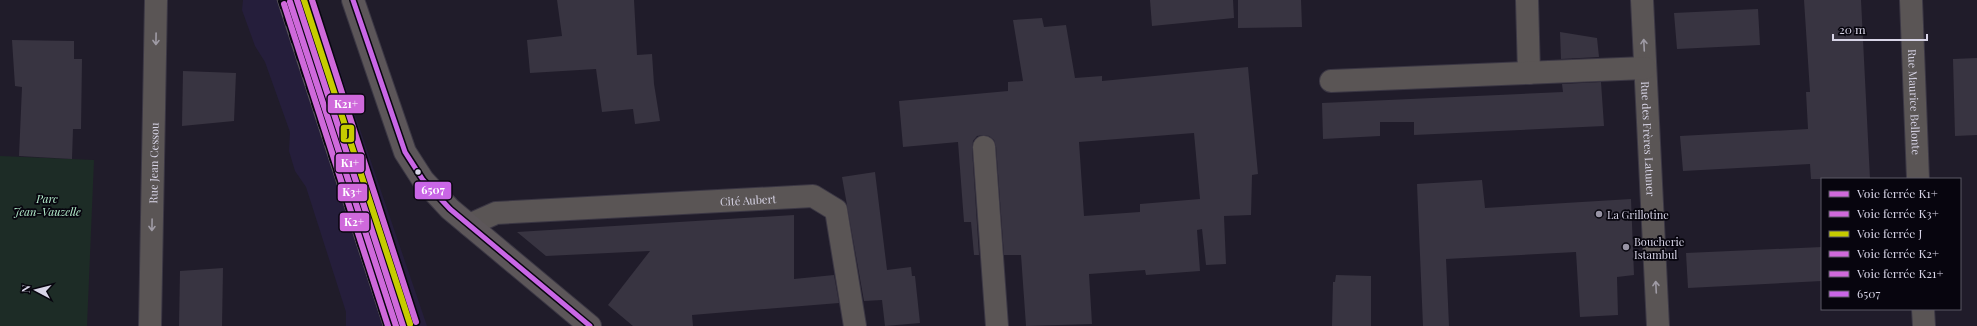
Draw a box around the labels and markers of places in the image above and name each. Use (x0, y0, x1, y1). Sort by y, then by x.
unlabelled marker (413, 167, 423, 177)
place label: La Grillotine (1607, 207, 1669, 222)
marker: La Grillotine (1594, 209, 1604, 219)
place label: Boucherie Istambul (1634, 234, 1685, 262)
marker: Boucherie Istambul (1621, 242, 1631, 252)

